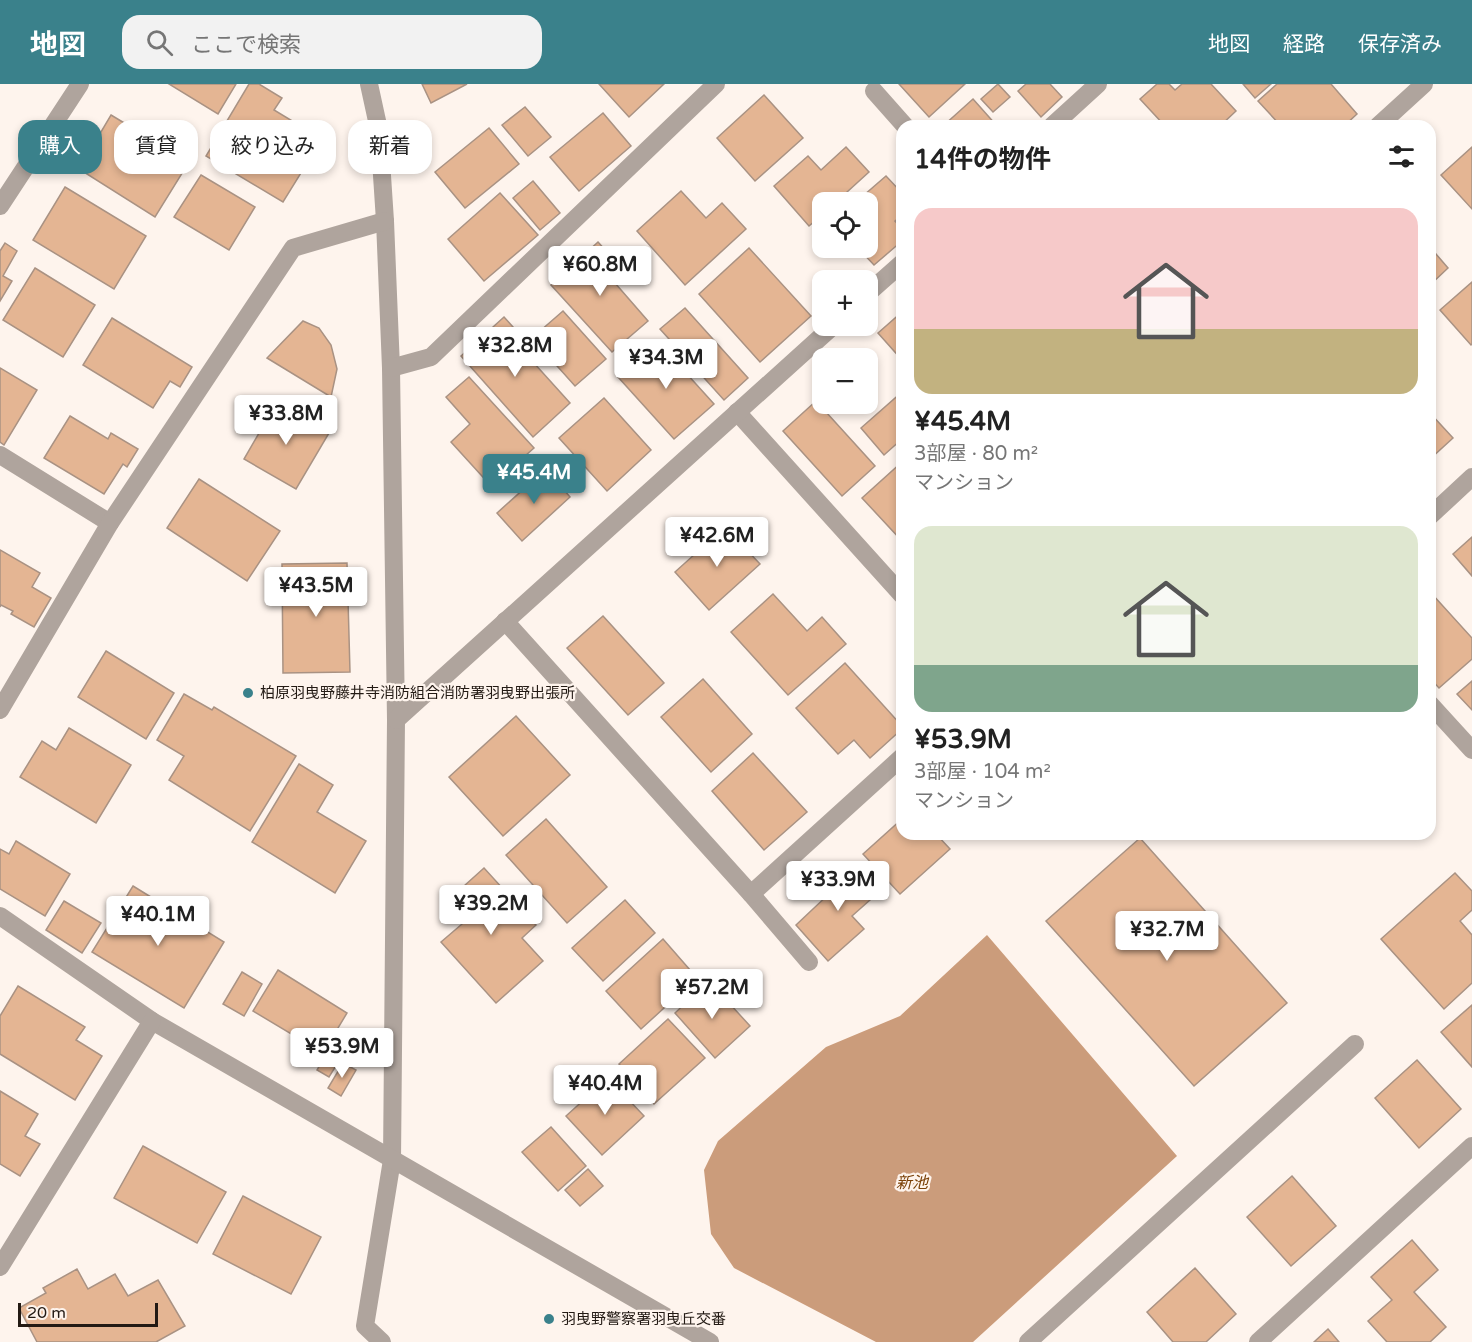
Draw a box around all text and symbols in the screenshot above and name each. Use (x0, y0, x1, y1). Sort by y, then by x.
search box (122, 15, 542, 69)
icon: search (143, 26, 176, 59)
text: 地図 (30, 28, 86, 62)
text: ここで検索 (191, 32, 301, 58)
text: 地図 (1208, 32, 1250, 57)
text: 経路 (1283, 32, 1325, 57)
text: 保存済み (1358, 32, 1442, 57)
chip: 購入 (18, 120, 102, 174)
chip: 賃貸 (114, 120, 198, 174)
chip: 絞り込み (210, 120, 336, 174)
chip: 新着 (348, 120, 432, 174)
icon: filters (1385, 140, 1418, 173)
text: 14件の物件 (914, 144, 1051, 175)
map controls (812, 192, 878, 414)
button: locate (812, 192, 878, 258)
pin: ¥60.8M (551, 246, 649, 297)
icon: home (1112, 247, 1220, 355)
text: ¥60.8M (562, 253, 638, 277)
button: + (812, 270, 878, 336)
pin: ¥32.8M (466, 327, 564, 378)
text: ¥32.8M (477, 334, 553, 358)
pin: ¥34.3M (617, 339, 715, 390)
text: ¥34.3M (628, 346, 704, 370)
button: − (812, 348, 878, 414)
pin: ¥33.8M (237, 395, 335, 446)
text: ¥33.8M (248, 402, 324, 426)
text: ¥45.4M (914, 406, 1011, 437)
text: 3部屋 · 80 m² (914, 442, 1038, 466)
pin: ¥45.4M (485, 454, 583, 505)
text: ¥45.4M (497, 461, 571, 485)
text: マンション (914, 471, 1014, 495)
pin: ¥42.6M (668, 517, 766, 568)
text: ¥42.6M (679, 524, 755, 548)
icon: home (1112, 565, 1220, 673)
pin: ¥43.5M (267, 567, 365, 618)
text: ¥43.5M (278, 574, 354, 598)
place label: 柏原羽曳野藤井寺消防組合消防署羽曳野出張所 (260, 684, 575, 702)
marker: 柏原羽曳野藤井寺消防組合消防署羽曳野出張所 (241, 686, 255, 700)
text: ¥53.9M (914, 724, 1012, 755)
text: 3部屋 · 104 m² (914, 760, 1051, 784)
text: マンション (914, 789, 1014, 813)
pin: ¥33.9M (789, 861, 887, 912)
text: ¥33.9M (800, 868, 876, 892)
pin: ¥39.2M (442, 885, 540, 936)
text: ¥39.2M (453, 892, 529, 916)
pin: ¥40.1M (109, 896, 207, 947)
text: ¥40.1M (120, 903, 196, 927)
pin: ¥32.7M (1118, 911, 1216, 962)
text: ¥32.7M (1129, 918, 1205, 942)
pin: ¥57.2M (663, 969, 761, 1020)
text: ¥57.2M (675, 976, 749, 1000)
pin: ¥53.9M (293, 1028, 391, 1079)
text: ¥53.9M (304, 1035, 380, 1059)
pin: ¥40.4M (556, 1065, 654, 1116)
text: ¥40.4M (568, 1072, 642, 1096)
water label: 新池 (896, 1173, 930, 1193)
scale bar (18, 1300, 158, 1328)
text: 20 m (27, 1303, 66, 1323)
place label: 羽曳野警察署羽曳丘交番 (561, 1310, 726, 1328)
marker: 羽曳野警察署羽曳丘交番 (542, 1312, 556, 1326)

